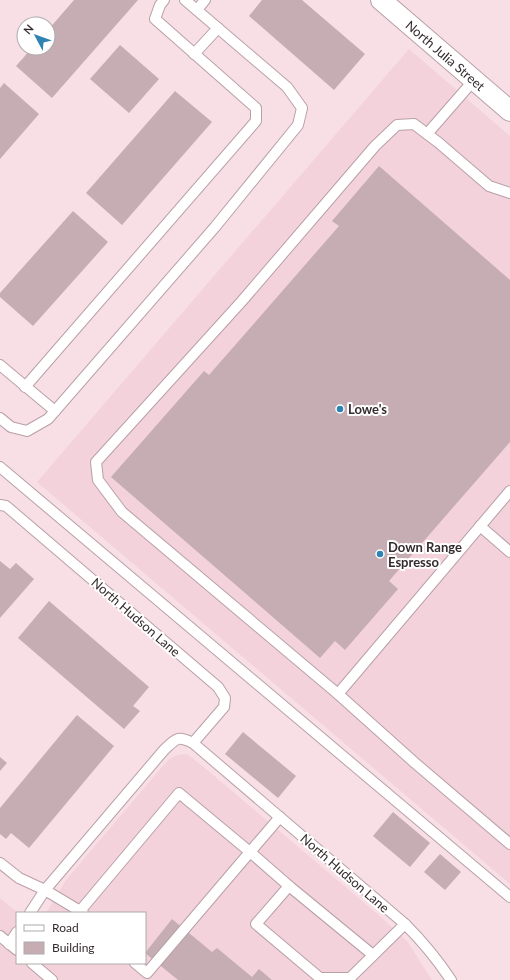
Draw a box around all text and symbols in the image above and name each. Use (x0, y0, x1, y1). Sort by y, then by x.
north arrow (16, 16, 56, 56)
street label: North Julia Street (402, 17, 489, 94)
text: N (20, 22, 36, 37)
place label: Lowe's (348, 401, 387, 417)
marker: Lowe's (335, 404, 345, 414)
place label: Down Range Espresso (388, 539, 462, 570)
marker: Down Range Espresso (375, 549, 385, 559)
street label: North Hudson Lane (88, 574, 184, 660)
street label: North Hudson Lane (297, 830, 393, 916)
legend (16, 912, 146, 964)
text: Road (52, 920, 79, 935)
text: Building (52, 940, 95, 955)

